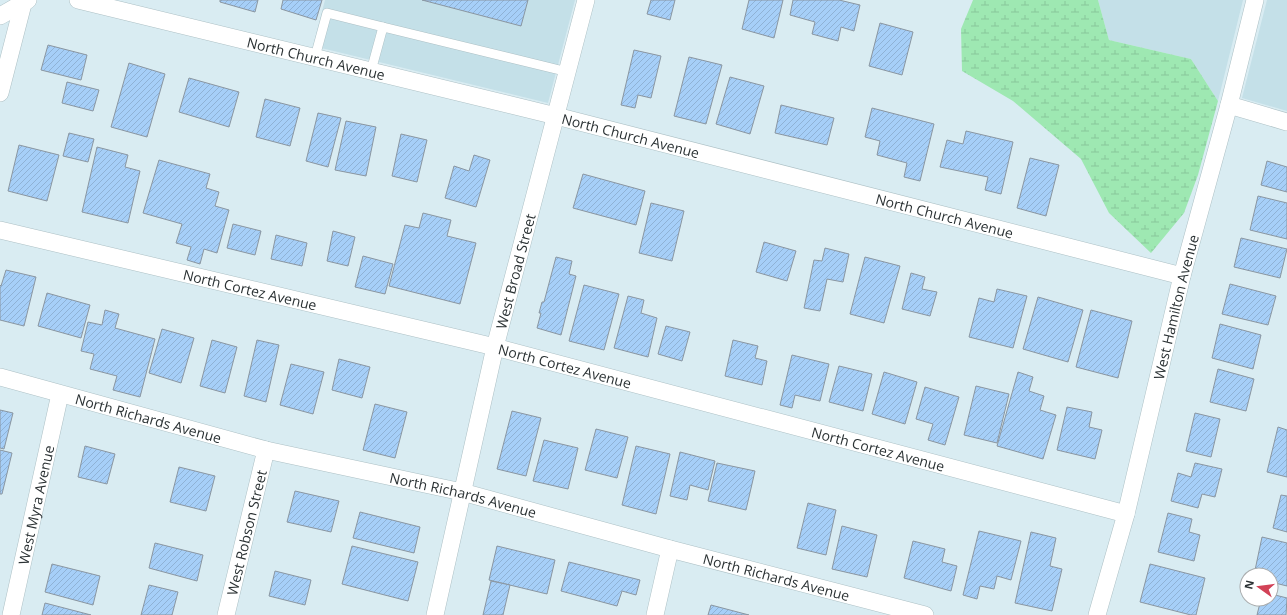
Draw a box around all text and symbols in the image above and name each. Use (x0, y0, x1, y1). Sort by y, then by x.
street label: North Church Avenue (245, 32, 387, 84)
street label: North Church Avenue (560, 108, 702, 162)
street label: North Church Avenue (874, 189, 1016, 242)
street label: West Broad Street (491, 211, 539, 331)
street label: West Hamilton Avenue (1148, 232, 1203, 381)
street label: North Cortez Avenue (181, 264, 319, 314)
street label: North Cortez Avenue (496, 339, 634, 392)
street label: North Richards Avenue (73, 389, 224, 447)
street label: North Cortez Avenue (810, 422, 947, 475)
street label: West Myra Avenue (13, 443, 58, 566)
street label: North Richards Avenue (388, 467, 539, 522)
street label: West Robson Street (222, 468, 270, 597)
street label: North Richards Avenue (701, 549, 852, 605)
north arrow (1239, 567, 1279, 607)
text: N (1240, 578, 1257, 591)

